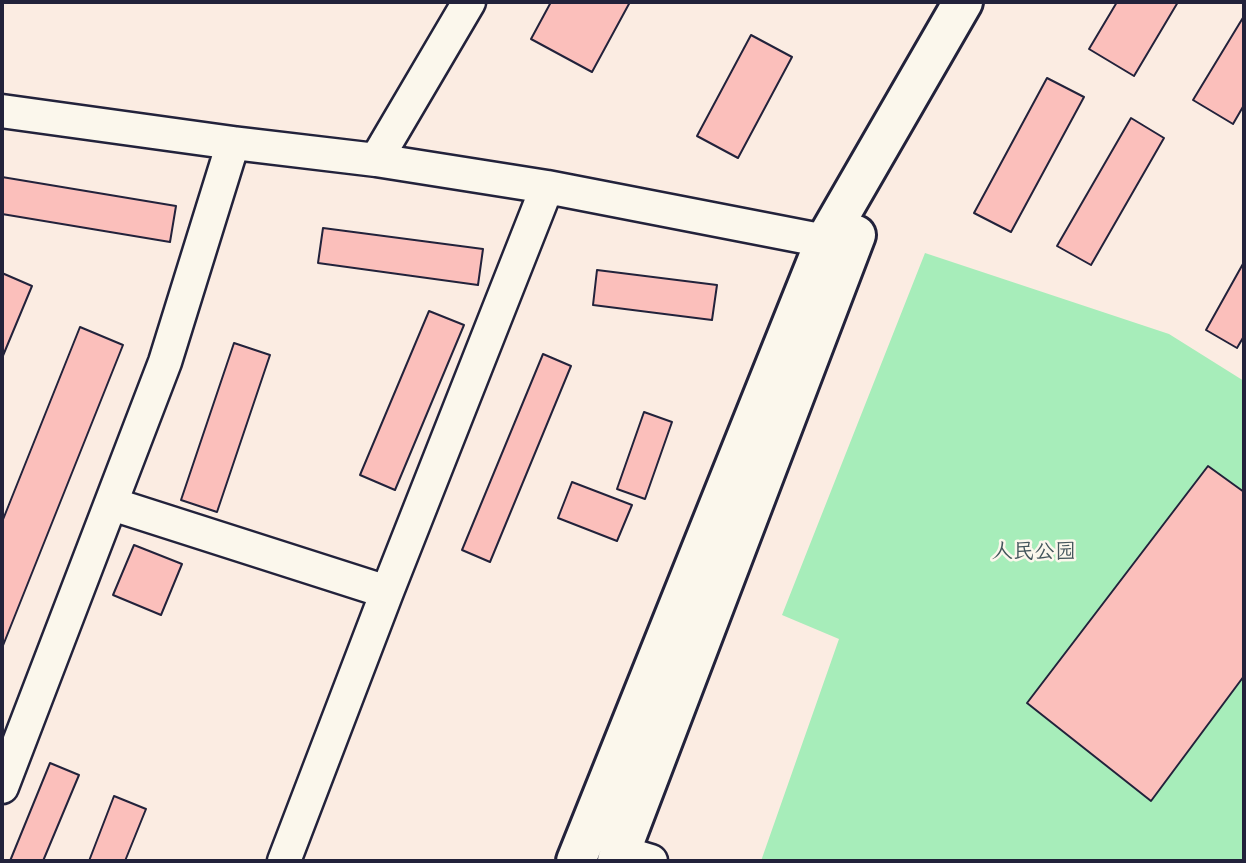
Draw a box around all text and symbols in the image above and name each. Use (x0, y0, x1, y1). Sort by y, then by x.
park label: 人民公园 (992, 542, 1076, 568)

